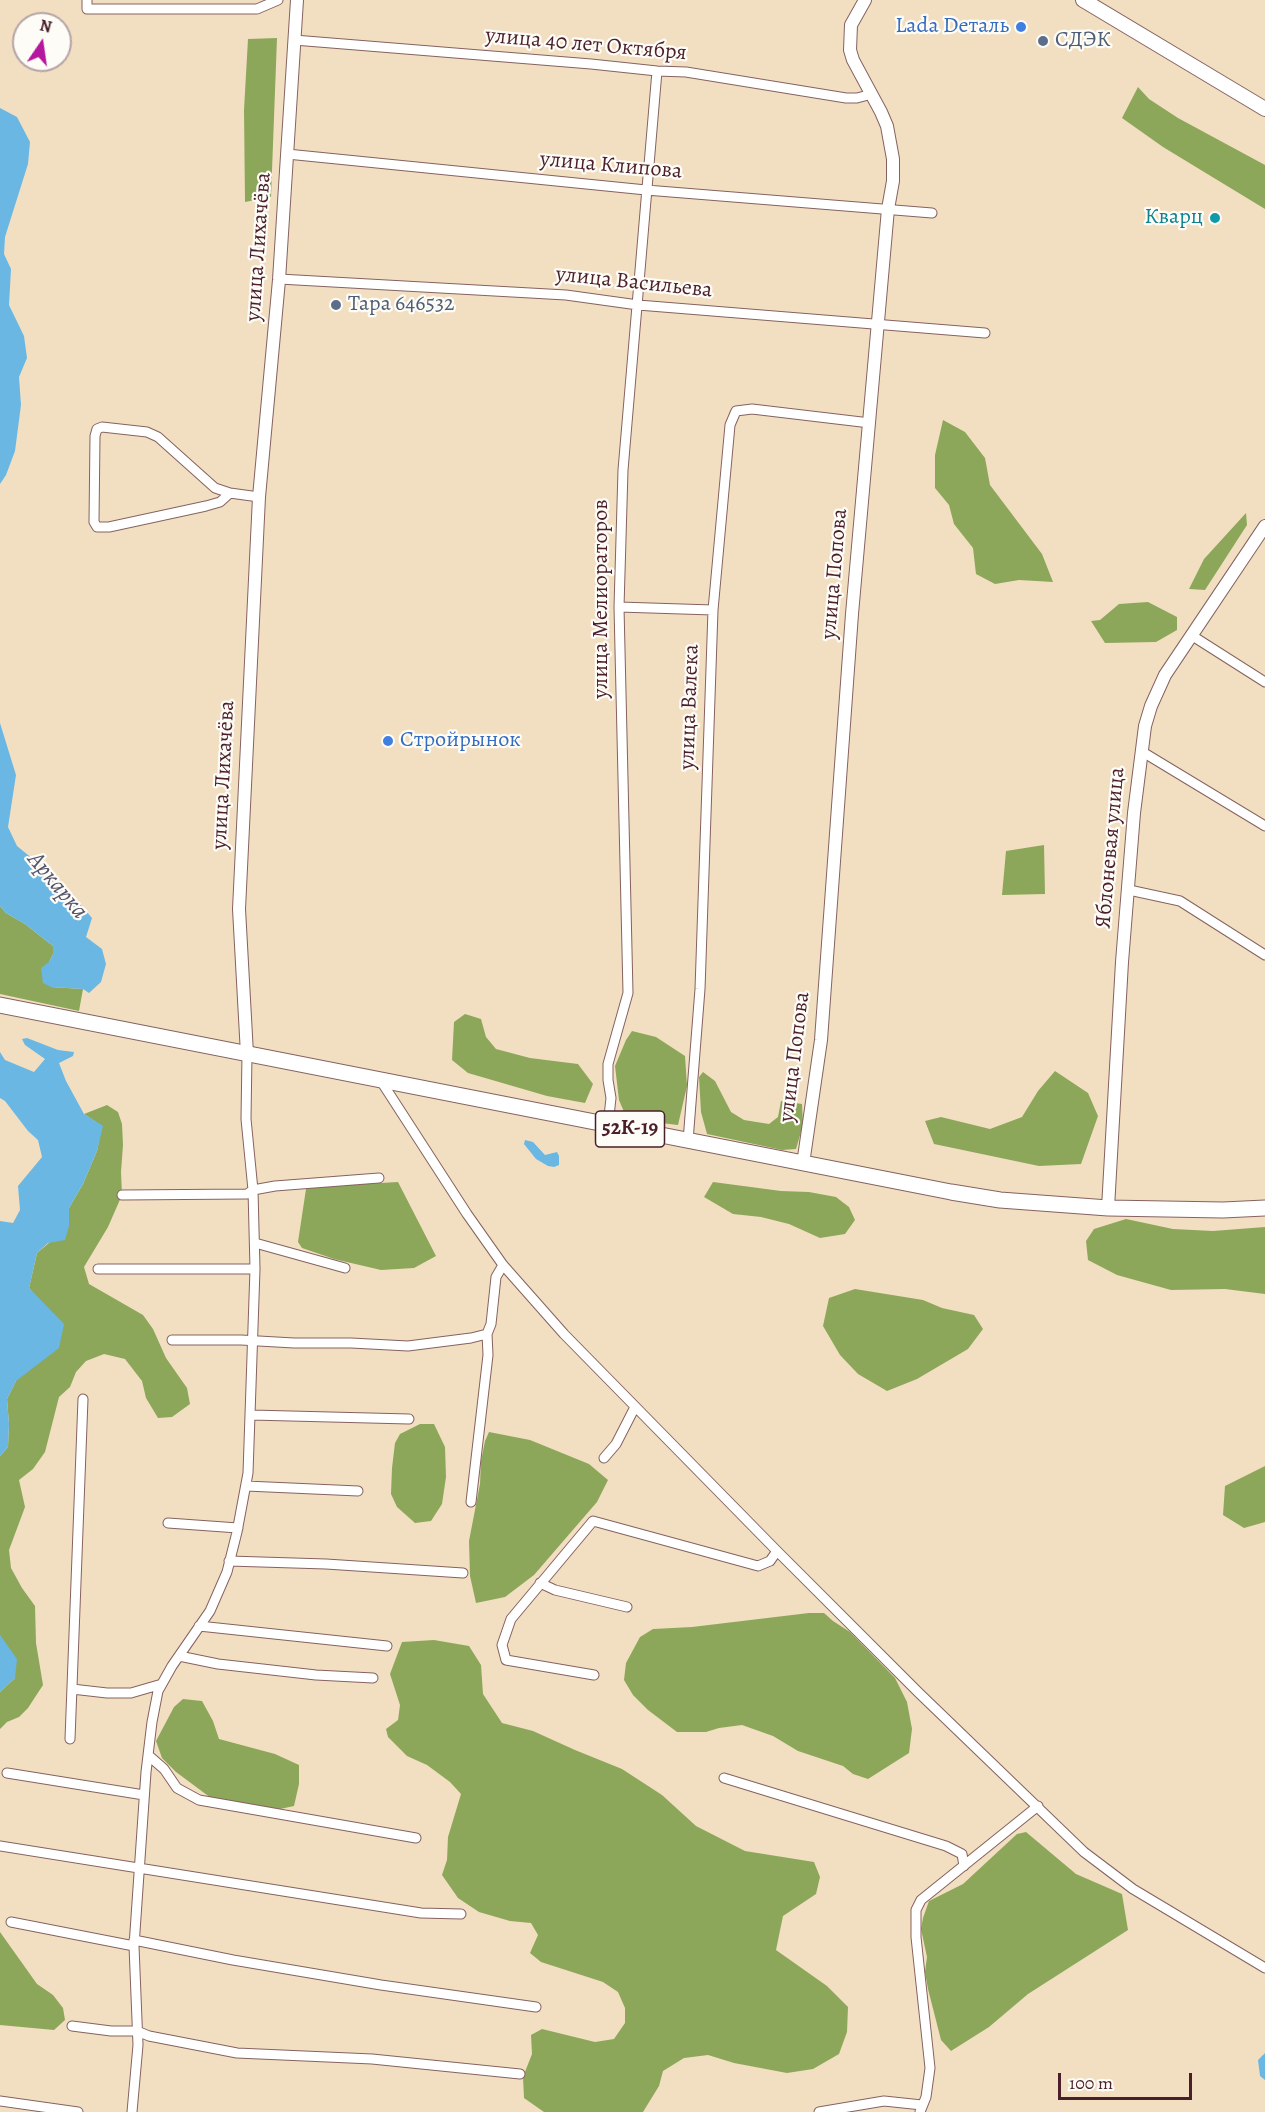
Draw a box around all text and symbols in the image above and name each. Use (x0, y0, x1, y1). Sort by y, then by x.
north arrow (12, 12, 72, 72)
text: N (37, 14, 54, 38)
place label: Lada Dеталь (895, 14, 1009, 40)
marker: Lada Dеталь (1014, 20, 1028, 34)
street label: улица 40 лет Октября (484, 23, 688, 67)
place label: СДЭК (1055, 28, 1110, 54)
marker: СДЭК (1036, 34, 1050, 48)
street label: улица Клипова (539, 147, 683, 185)
street label: улица Лихачёва (241, 172, 277, 322)
place label: Кварц (1145, 205, 1203, 231)
marker: Кварц (1208, 211, 1222, 225)
street label: улица Васильева (554, 262, 714, 304)
place label: Тара 646532 (348, 292, 454, 318)
marker: Тара 646532 (329, 298, 343, 312)
street label: улица Мелиораторов (589, 499, 615, 699)
street label: улица Попова (816, 508, 854, 640)
street label: улица Валека (675, 644, 705, 770)
street label: улица Лихачёва (207, 700, 241, 850)
place label: Стройрынок (400, 728, 521, 754)
marker: Стройрынок (381, 734, 395, 748)
street label: Яблоневая улица (1091, 766, 1131, 930)
water label: Аркарка (21, 846, 93, 926)
street label: улица Попова (774, 990, 816, 1124)
road number: 52К-19 (596, 1111, 664, 1147)
scale bar (1061, 2061, 1194, 2099)
text: 100 m (1069, 2071, 1113, 2095)

